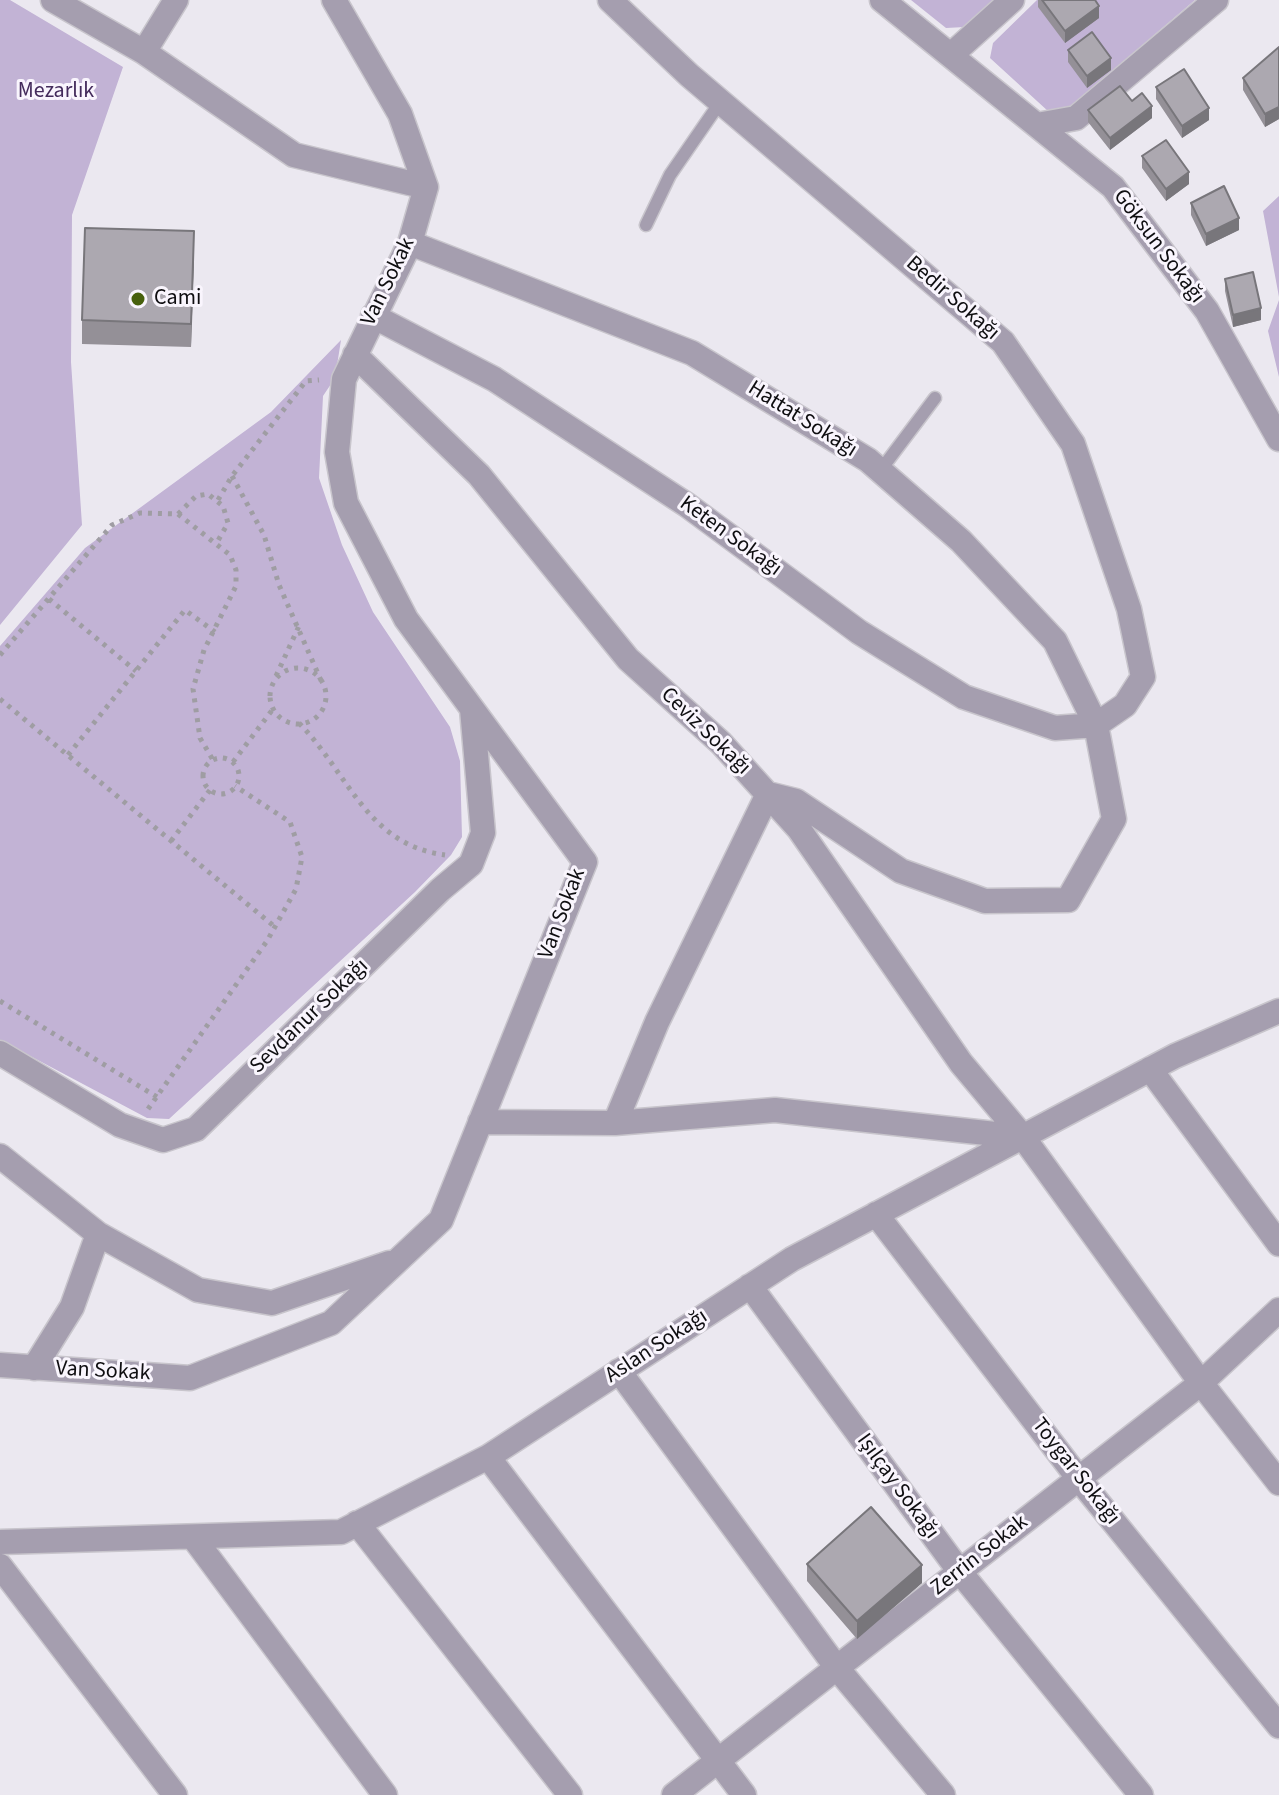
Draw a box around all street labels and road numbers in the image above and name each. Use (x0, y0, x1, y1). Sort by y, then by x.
street label: Göksun Sokağı (1107, 185, 1209, 309)
street label: Van Sokak (356, 234, 422, 330)
street label: Bedir Sokağı (900, 251, 1004, 347)
street label: Hattat Sokağı (743, 376, 861, 464)
street label: Keten Sokağı (674, 491, 786, 583)
street label: Ceviz Sokağı (654, 683, 756, 781)
street label: Van Sokak (534, 865, 592, 963)
street label: Sevdanur Sokağı (245, 954, 375, 1080)
street label: Aslan Sokağı (601, 1304, 713, 1390)
street label: Van Sokak (55, 1356, 151, 1388)
street label: Toygar Sokağı (1025, 1413, 1125, 1531)
street label: Işılçay Sokağı (850, 1429, 944, 1545)
street label: Zerrin Sokak (926, 1510, 1034, 1602)

